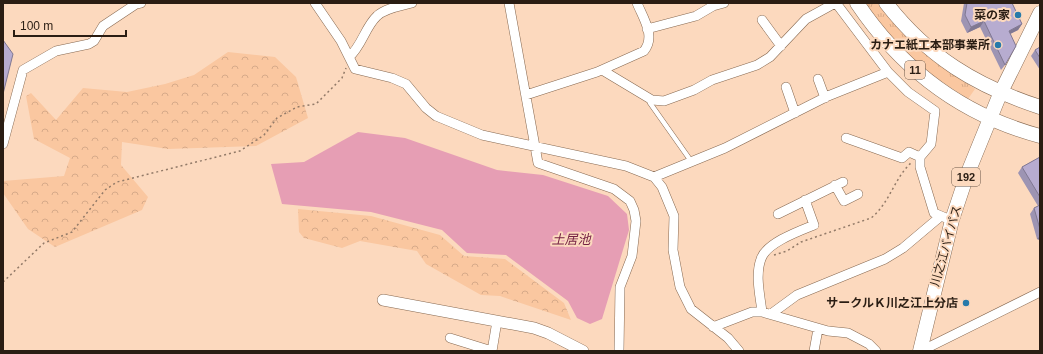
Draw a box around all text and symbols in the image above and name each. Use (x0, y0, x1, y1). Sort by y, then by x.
place label: 菜の家 (974, 8, 1010, 22)
marker: 菜の家 (1013, 10, 1023, 20)
scale bar (14, 12, 126, 38)
text: 100 m (20, 19, 53, 33)
place label: カナエ紙工本部事業所 (870, 38, 990, 52)
marker: カナエ紙工本部事業所 (993, 40, 1003, 50)
road number: 11 (905, 61, 925, 79)
road number: 192 (952, 168, 980, 186)
street label: 川之江バイパス (928, 204, 964, 288)
water label: 土居池 (551, 232, 592, 247)
place label: サークルＫ川之江上分店 (826, 296, 958, 310)
marker: サークルＫ川之江上分店 (961, 298, 971, 308)

